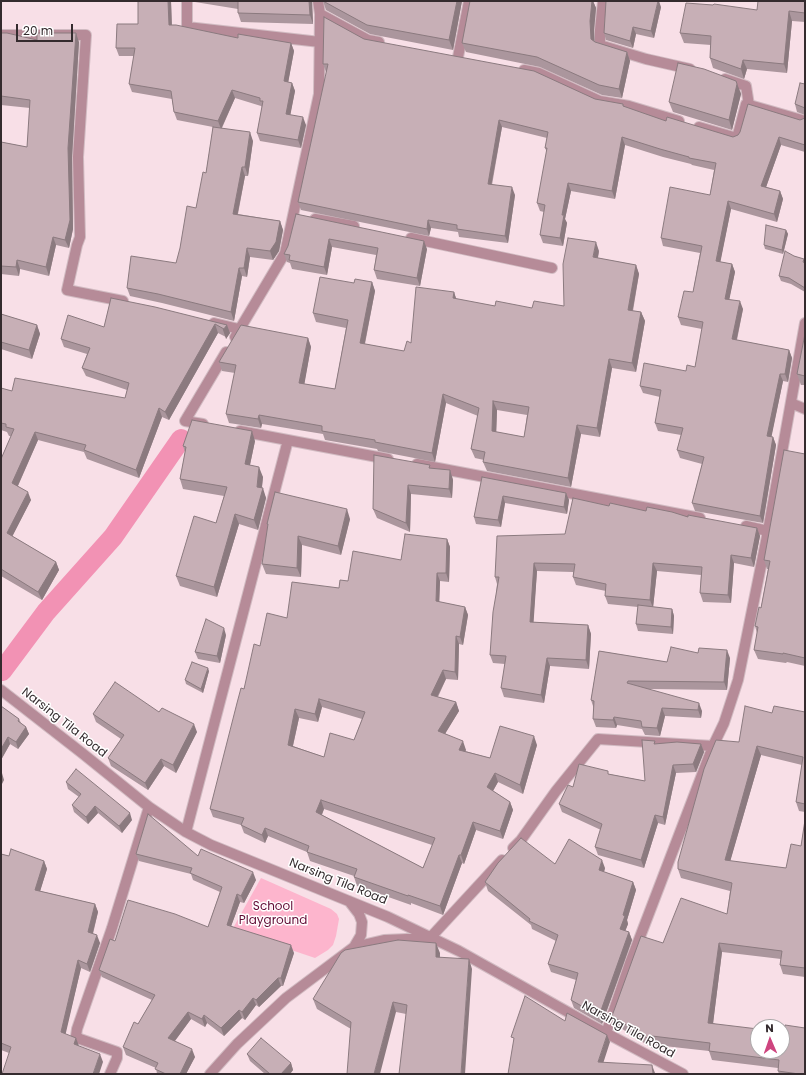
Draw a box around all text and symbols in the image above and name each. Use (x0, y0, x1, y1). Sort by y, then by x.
scale bar (18, 16, 75, 42)
text: 20 m (23, 22, 53, 39)
street label: Narsing Tila Road (19, 685, 109, 761)
street label: Narsing Tila Road (287, 856, 389, 908)
park label: School Playground (239, 900, 307, 928)
street label: Narsing Tila Road (579, 998, 677, 1062)
north arrow (750, 1019, 790, 1059)
text: N (765, 1020, 774, 1036)

